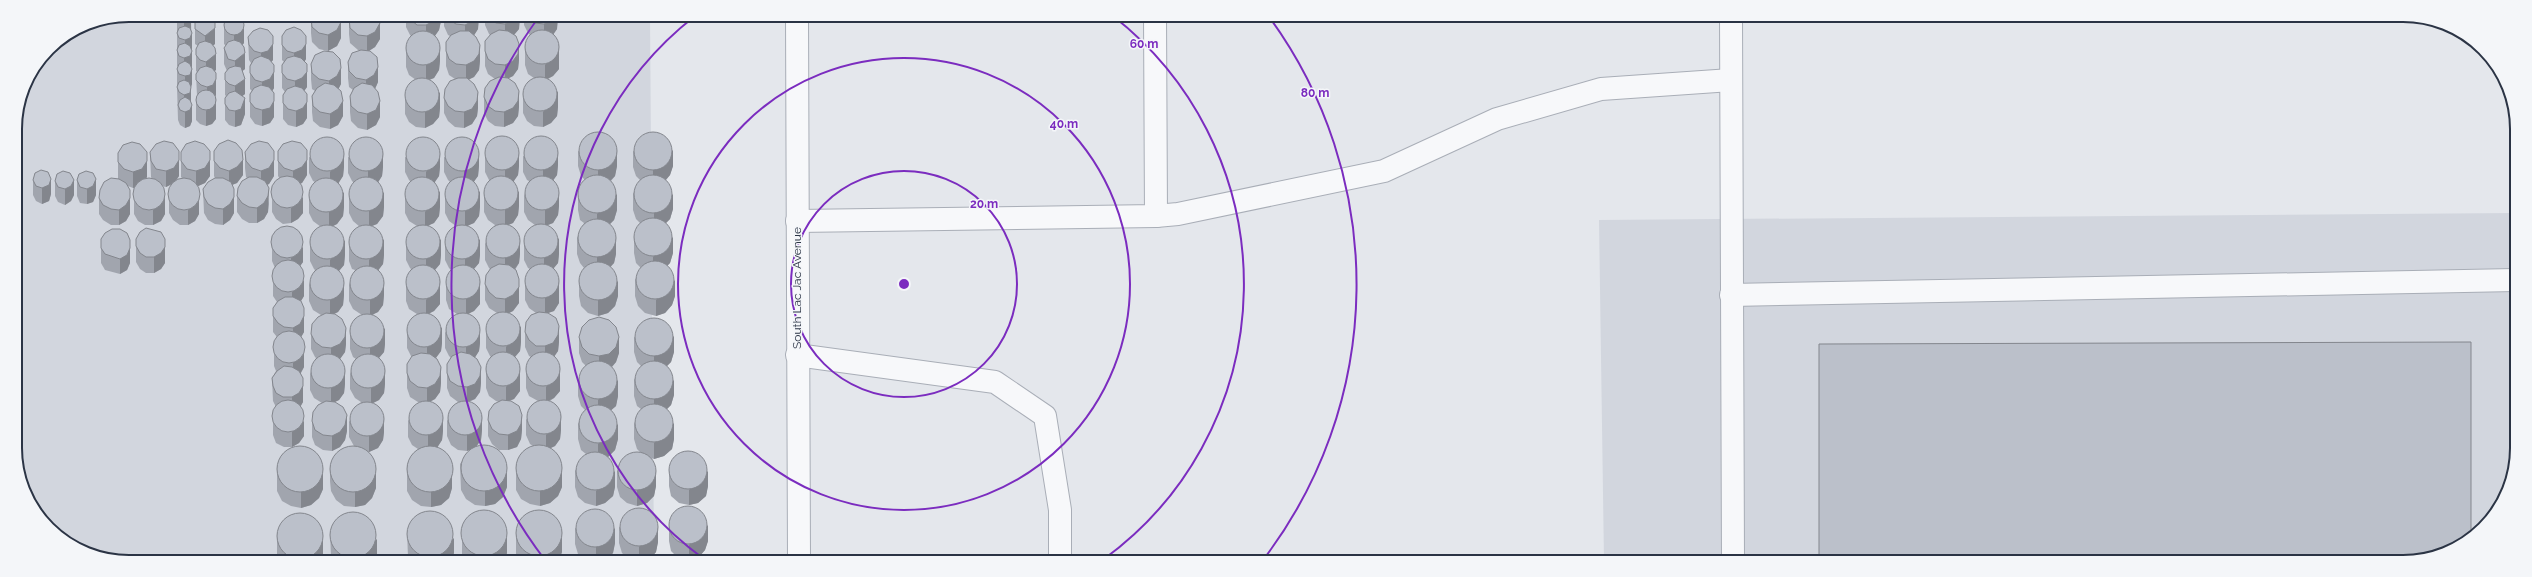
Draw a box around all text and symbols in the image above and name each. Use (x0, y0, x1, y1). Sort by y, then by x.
text: 60 m (1130, 37, 1158, 51)
text: 80 m (1301, 86, 1329, 100)
text: 40 m (1050, 117, 1078, 131)
text: 20 m (970, 197, 998, 211)
street label: South Lac Jac Avenue (790, 227, 804, 349)
centre of rings (897, 277, 911, 291)

